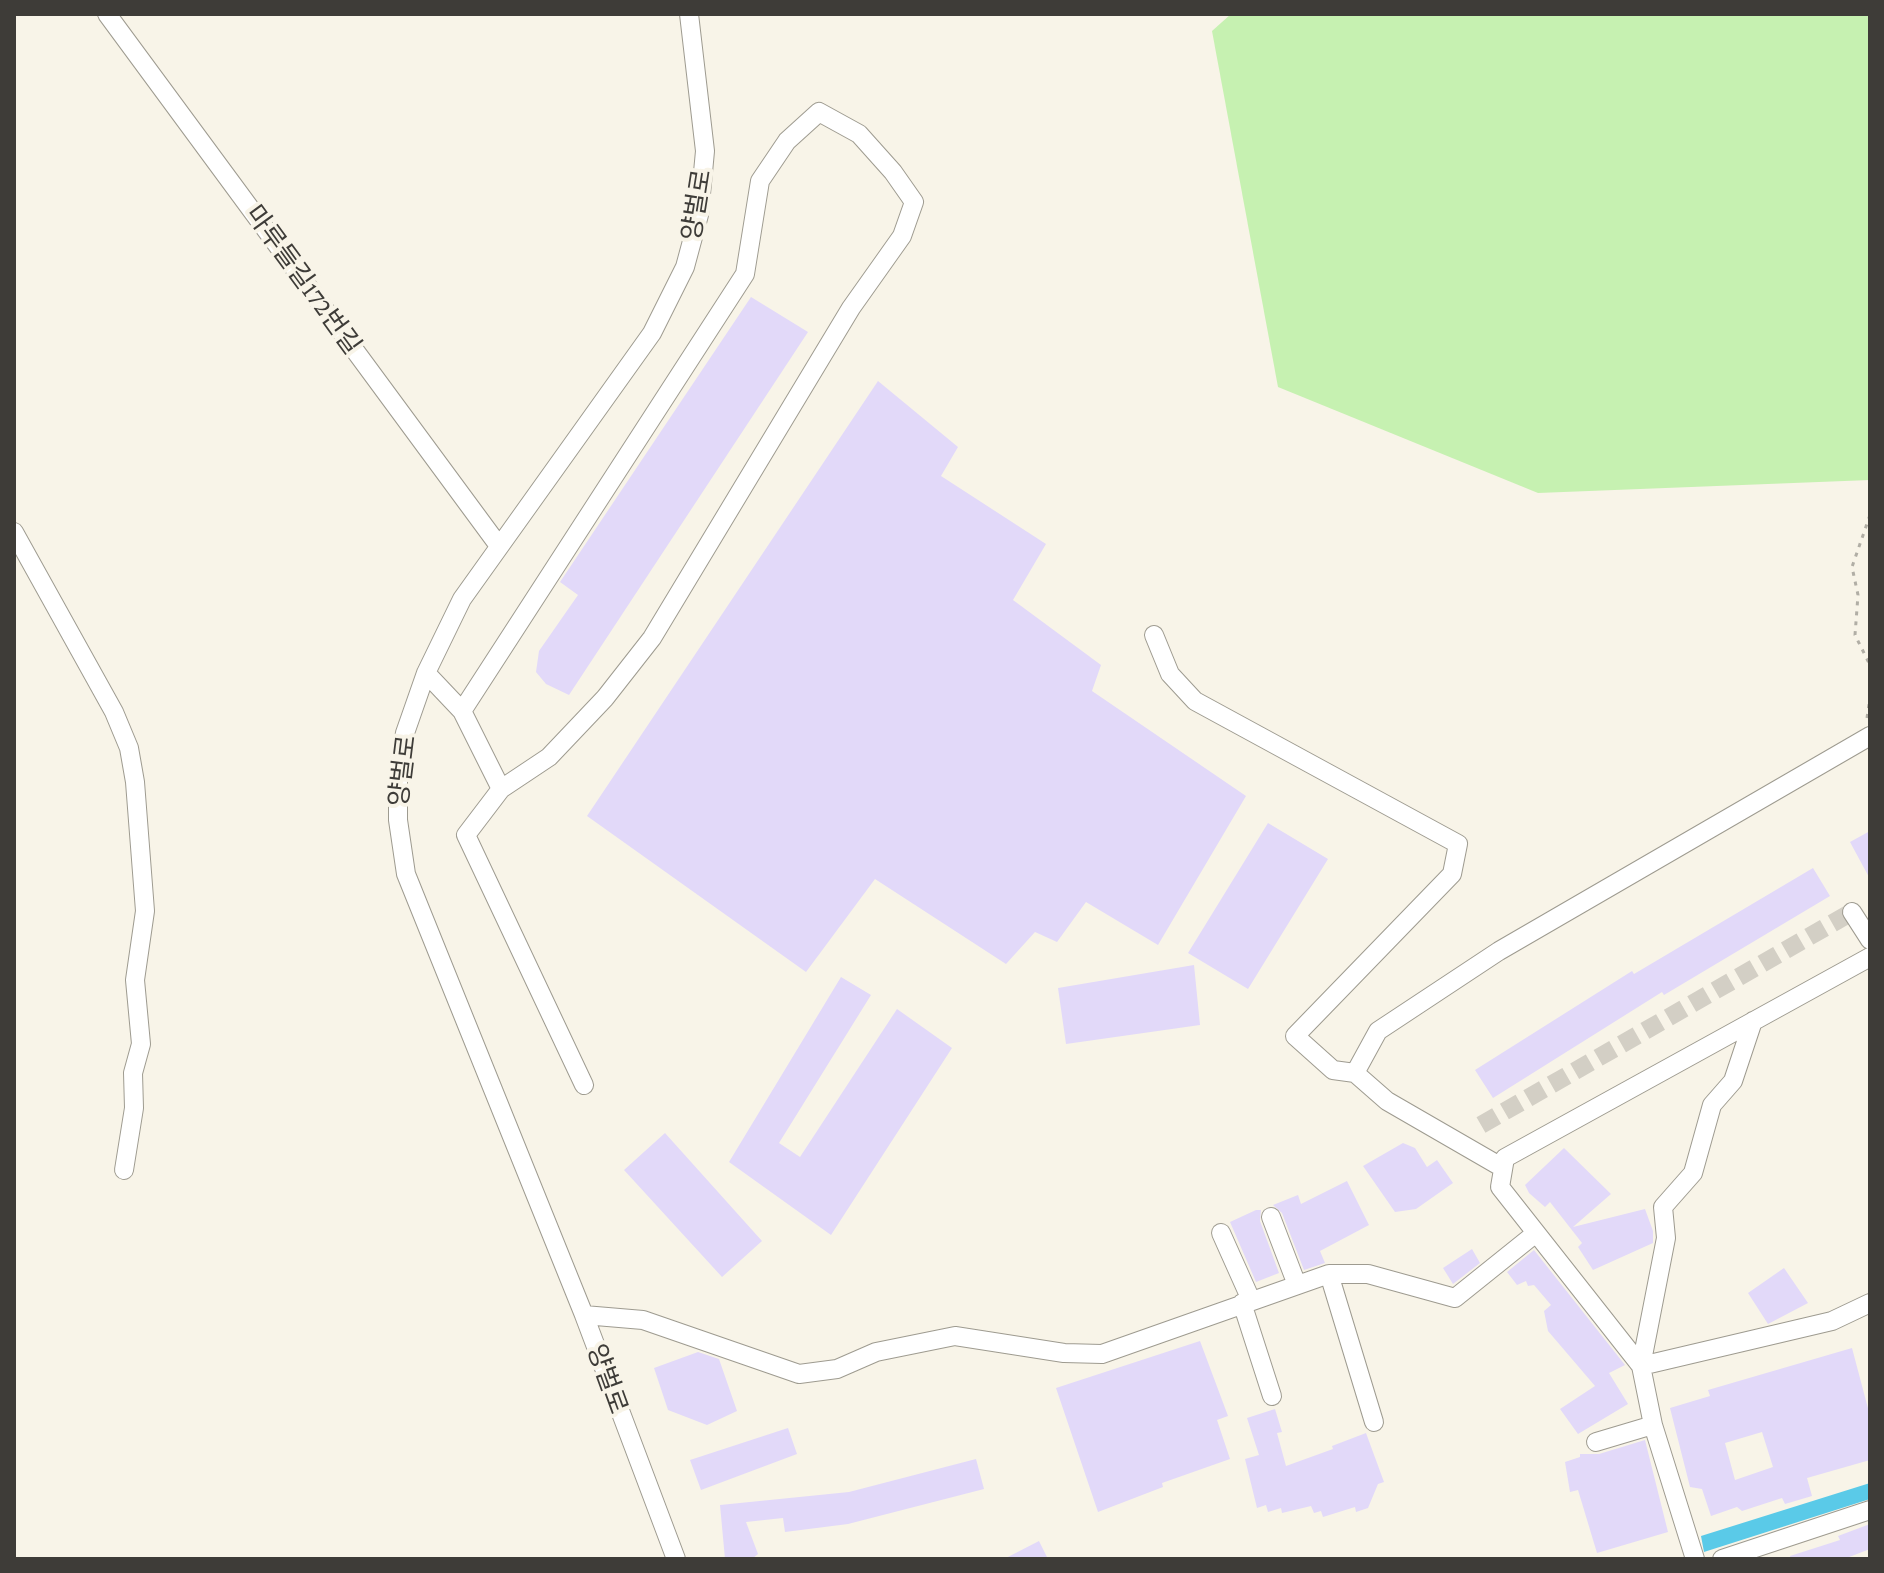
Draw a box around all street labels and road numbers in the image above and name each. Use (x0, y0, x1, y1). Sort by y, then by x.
street label: 양벌로 (676, 167, 718, 243)
street label: 마루들길172번길 (238, 199, 368, 361)
street label: 양벌로 (383, 733, 423, 809)
street label: 양벌로 (580, 1340, 634, 1418)

